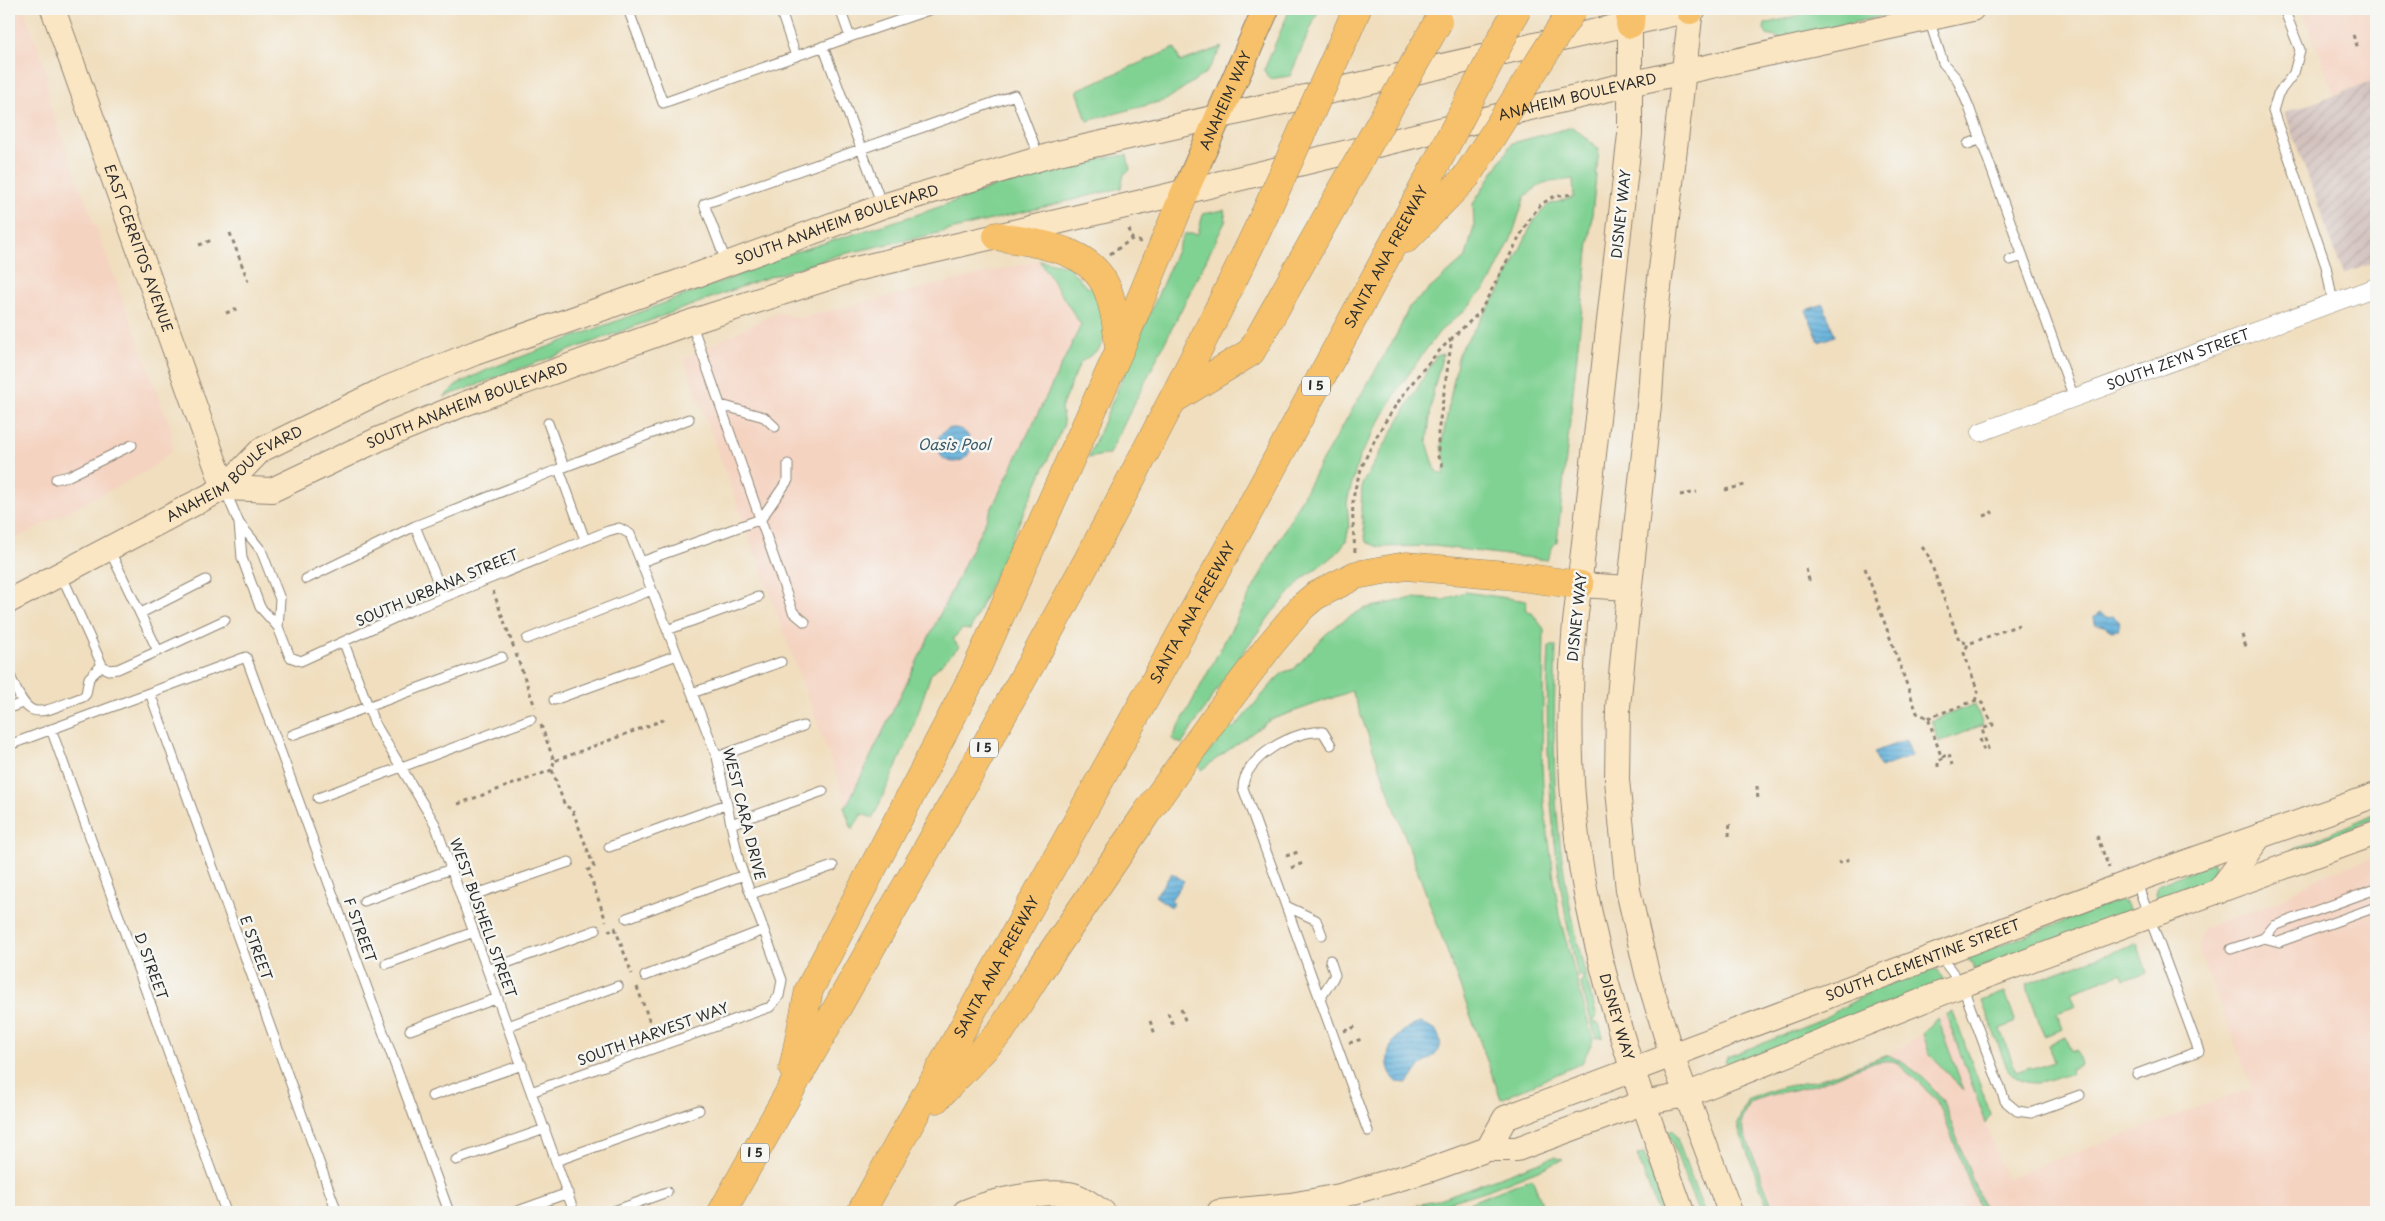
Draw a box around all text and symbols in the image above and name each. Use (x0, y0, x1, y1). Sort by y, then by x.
street label: ANAHEIM WAY (1194, 47, 1256, 153)
street label: ANAHEIM BOULEVARD (1496, 67, 1659, 125)
street label: EAST CERRITOS AVENUE (99, 161, 179, 335)
street label: DISNEY WAY (1605, 168, 1636, 260)
street label: SOUTH ANAHEIM BOULEVARD (732, 179, 941, 270)
street label: SANTA ANA FREEWAY (1339, 181, 1433, 332)
street label: SOUTH ZEYN STREET (2103, 323, 2253, 395)
street label: SOUTH ANAHEIM BOULEVARD (363, 356, 571, 454)
road number: I 5 (1302, 376, 1330, 396)
street label: ANAHEIM BOULEVARD (162, 420, 306, 527)
water label: Oasis Pool (918, 432, 993, 455)
street label: SANTA ANA FREEWAY (1144, 538, 1240, 687)
street label: SOUTH URBANA STREET (352, 544, 522, 631)
street label: DISNEY WAY (1561, 571, 1592, 663)
road number: I 5 (970, 738, 998, 758)
street label: WEST CARA DRIVE (718, 746, 771, 882)
street label: WEST BUSHELL STREET (445, 835, 522, 1001)
street label: SANTA ANA FREEWAY (948, 892, 1044, 1042)
street label: F STREET (339, 894, 382, 966)
street label: E STREET (235, 913, 278, 983)
street label: SOUTH CLEMENTINE STREET (1822, 913, 2023, 1006)
street label: D STREET (130, 929, 173, 1003)
street label: DISNEY WAY (1595, 971, 1640, 1063)
street label: SOUTH HARVEST WAY (574, 996, 732, 1071)
road number: I 5 (741, 1144, 769, 1162)

